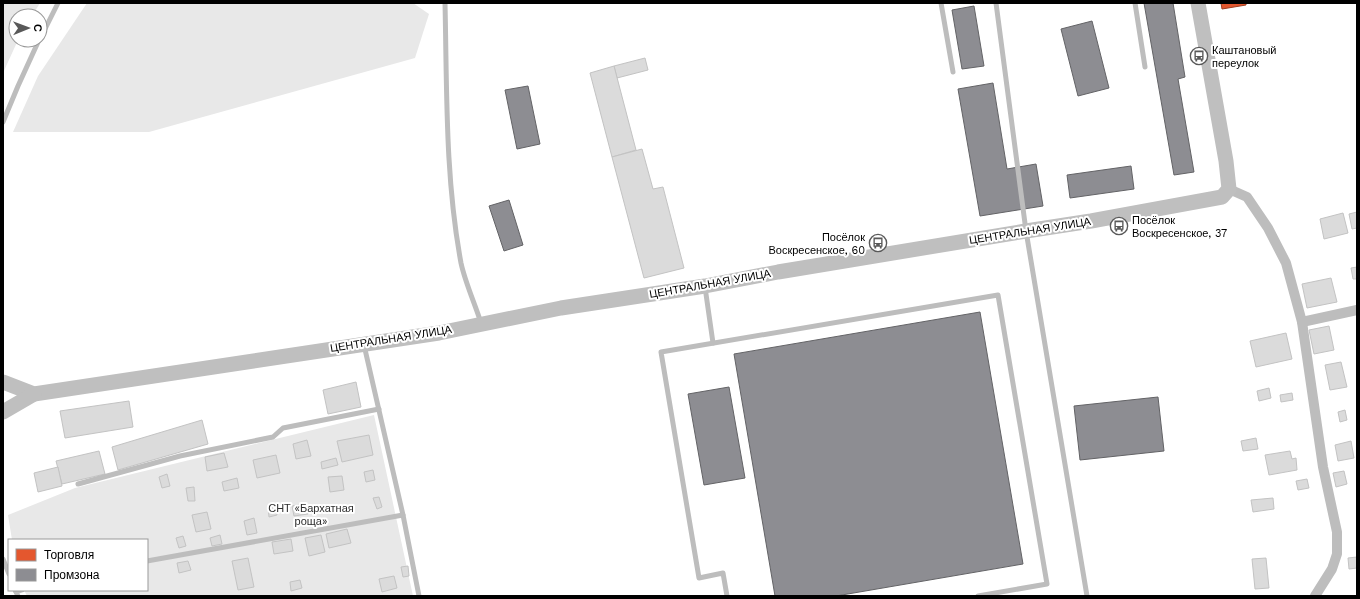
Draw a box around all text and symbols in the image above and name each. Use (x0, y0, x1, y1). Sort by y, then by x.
north arrow (8, 8, 48, 48)
text: С (31, 24, 44, 32)
place label: Каштановый переулок (1212, 44, 1276, 70)
bus stop icon: Каштановый переулок (1189, 46, 1209, 66)
place label: Посёлок Воскресенское, 37 (1132, 214, 1227, 240)
street label: ЦЕНТРАЛЬНАЯ УЛИЦА (968, 215, 1092, 247)
bus stop icon: Посёлок Воскресенское, 37 (1109, 216, 1129, 236)
place label: Посёлок Воскресенское, 60 (768, 231, 865, 257)
bus stop icon: Посёлок Воскресенское, 60 (868, 233, 888, 253)
street label: ЦЕНТРАЛЬНАЯ УЛИЦА (648, 267, 772, 301)
street label: ЦЕНТРАЛЬНАЯ УЛИЦА (329, 323, 453, 355)
park label: СНТ «Бархатная роща» (268, 502, 354, 528)
legend (8, 539, 148, 591)
text: Торговля (44, 548, 94, 562)
text: Промзона (44, 568, 100, 582)

